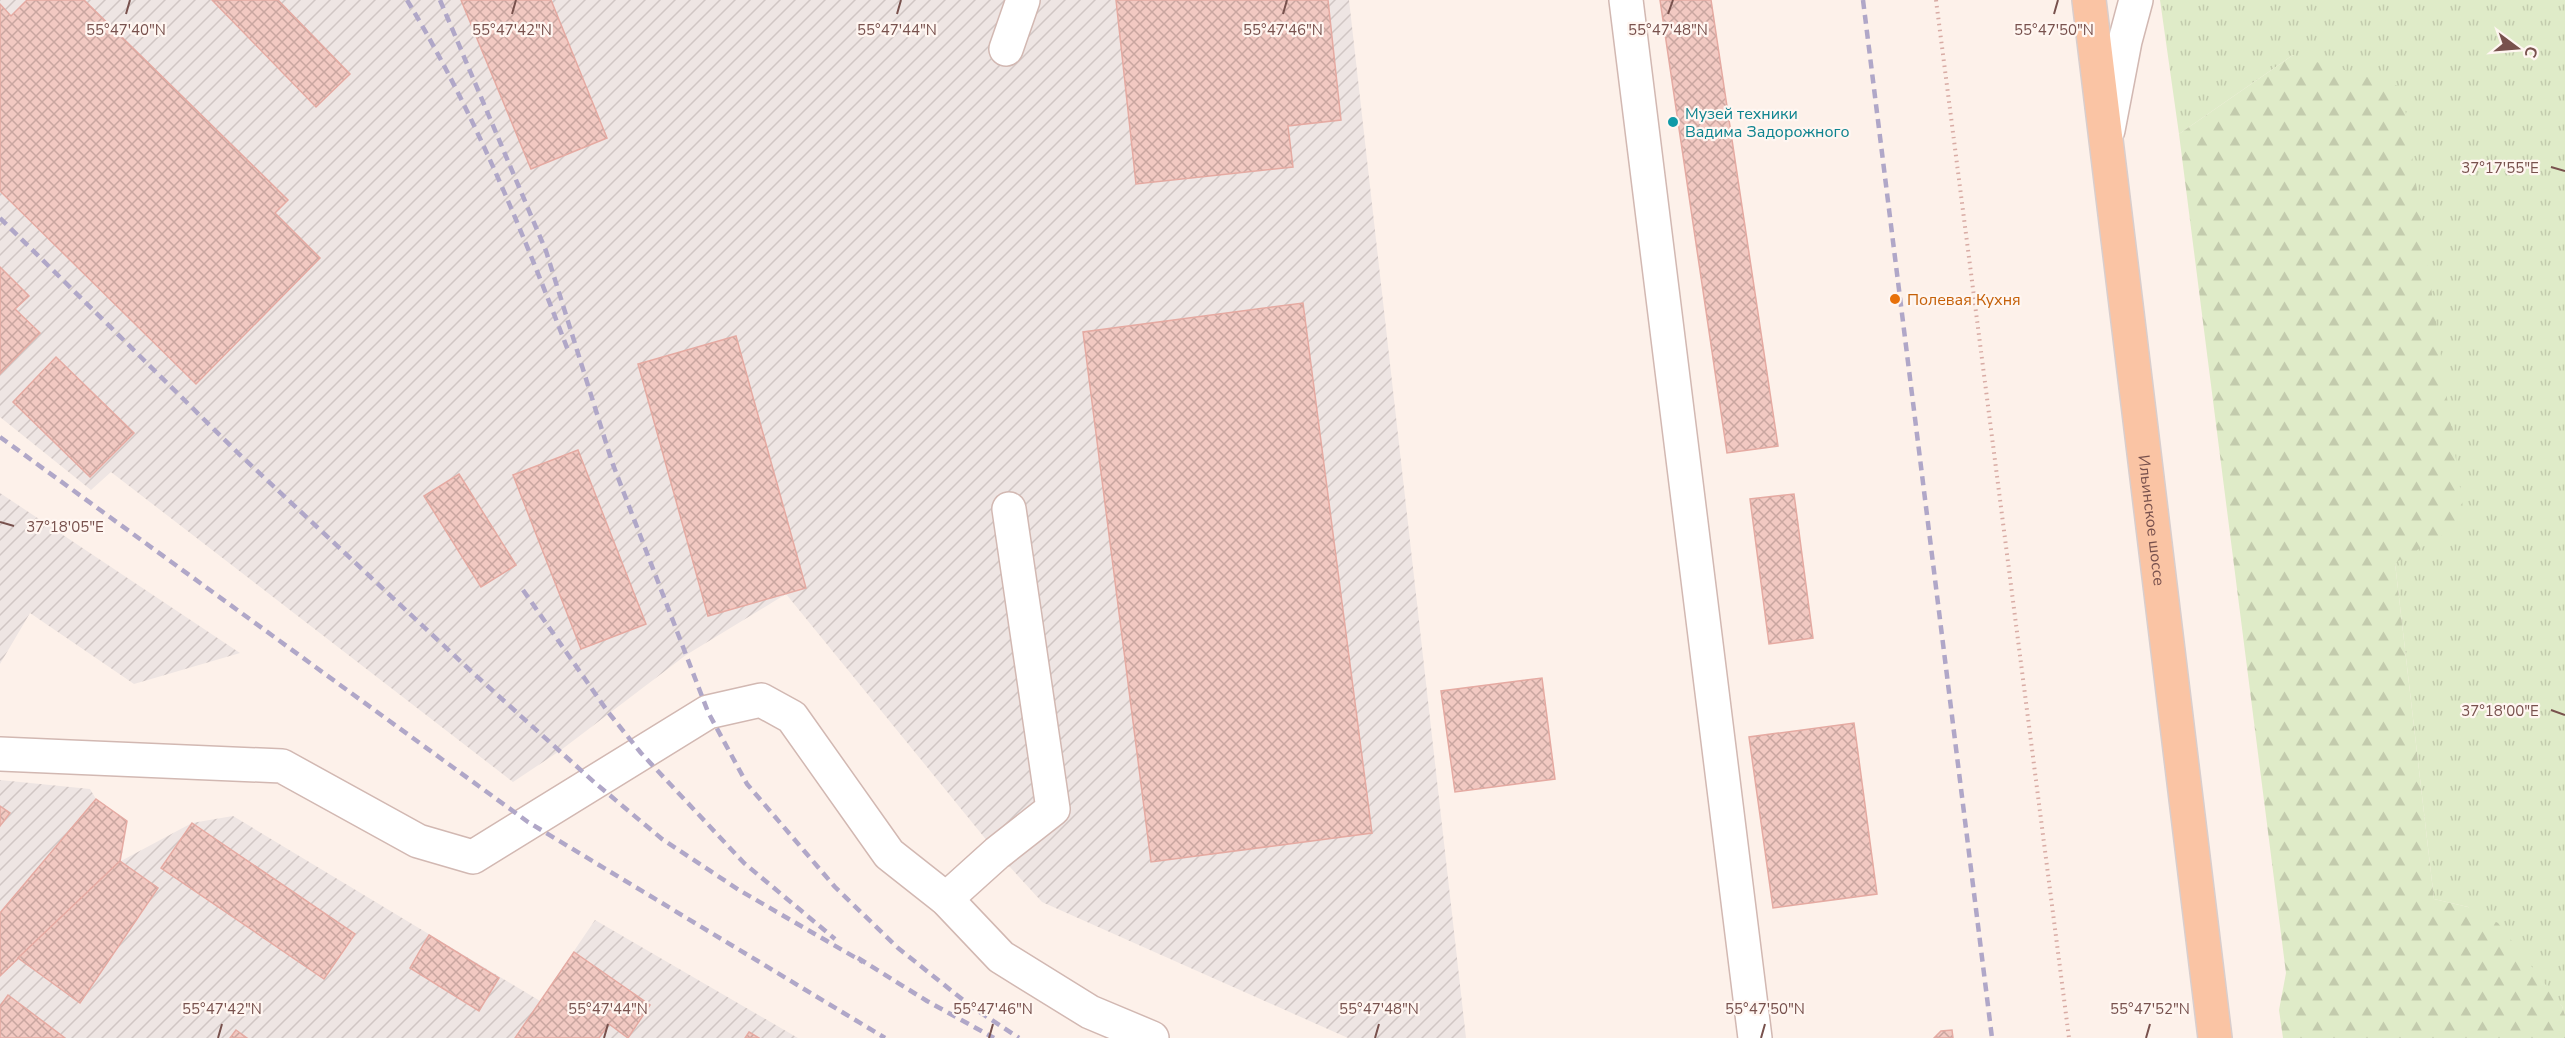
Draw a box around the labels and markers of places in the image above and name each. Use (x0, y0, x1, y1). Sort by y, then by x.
place label: Музей техники Вадима Задорожного (1685, 103, 1850, 143)
marker: Музей техники Вадима Задорожного (1666, 115, 1680, 129)
place label: Полевая Кухня (1907, 289, 2021, 311)
marker: Полевая Кухня (1888, 292, 1902, 306)

